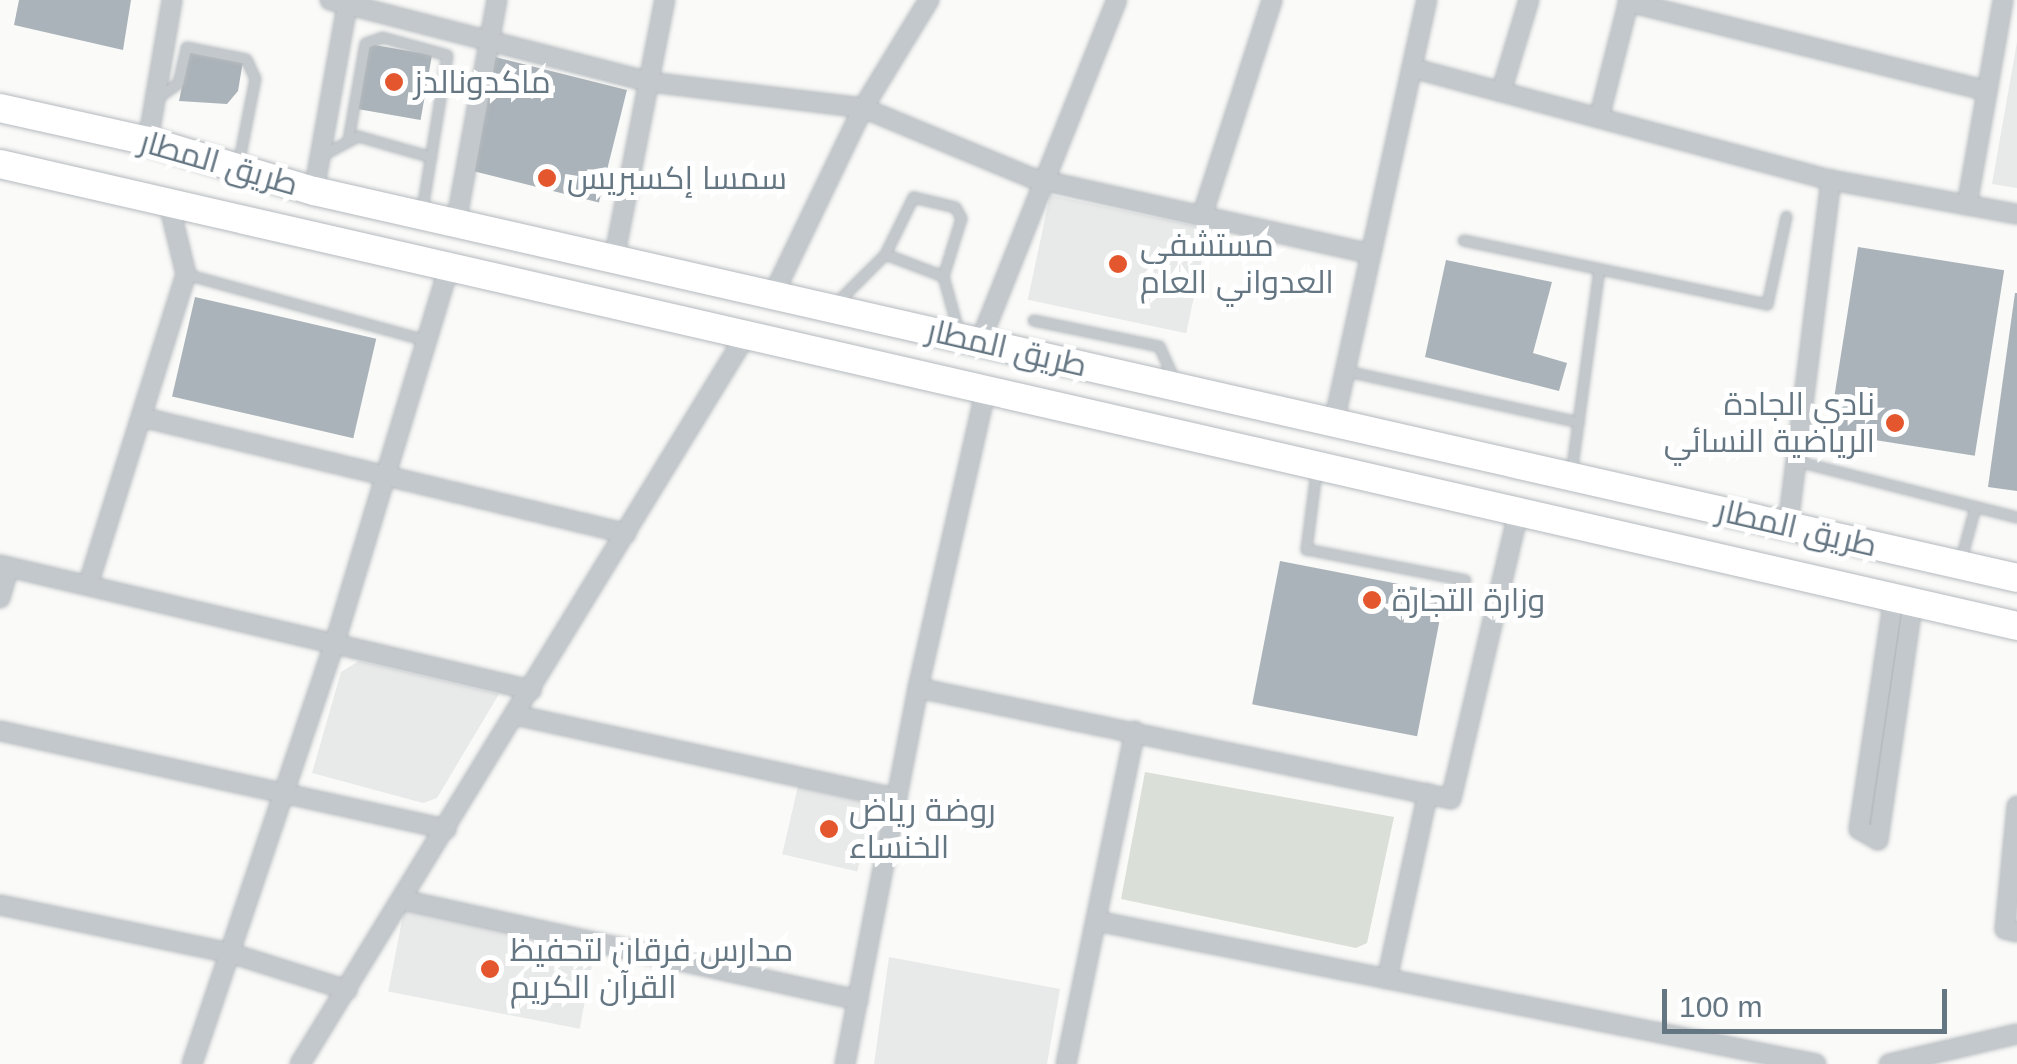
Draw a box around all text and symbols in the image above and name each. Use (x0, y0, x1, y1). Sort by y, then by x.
place label: ماكدونالدز (414, 63, 551, 101)
marker: ماكدونالدز (383, 71, 405, 93)
street label: طريق المطار (135, 122, 303, 204)
place label: سمسا إكسبريس (567, 159, 787, 197)
marker: سمسا إكسبريس (536, 167, 558, 189)
place label: مستشفى العدواني العام (1140, 227, 1334, 302)
marker: مستشفى العدواني العام (1105, 251, 1131, 277)
street label: طريق المطار (923, 311, 1091, 385)
place label: نادي الجادة الرياضية النسائي (1664, 386, 1875, 461)
marker: نادي الجادة الرياضية النسائي (1884, 412, 1906, 434)
street label: طريق المطار (1713, 491, 1881, 565)
place label: وزارة التجارة (1392, 581, 1545, 619)
marker: وزارة التجارة (1361, 589, 1383, 611)
place label: روضة رياض الخنساء (849, 792, 996, 867)
marker: روضة رياض الخنساء (818, 818, 840, 840)
place label: مدارس فرقان لتحفيظ القرآن الكريم (510, 932, 793, 1007)
marker: مدارس فرقان لتحفيظ القرآن الكريم (479, 958, 501, 980)
scale bar (1667, 969, 1952, 1031)
text: 100 m (1679, 990, 1762, 1023)

